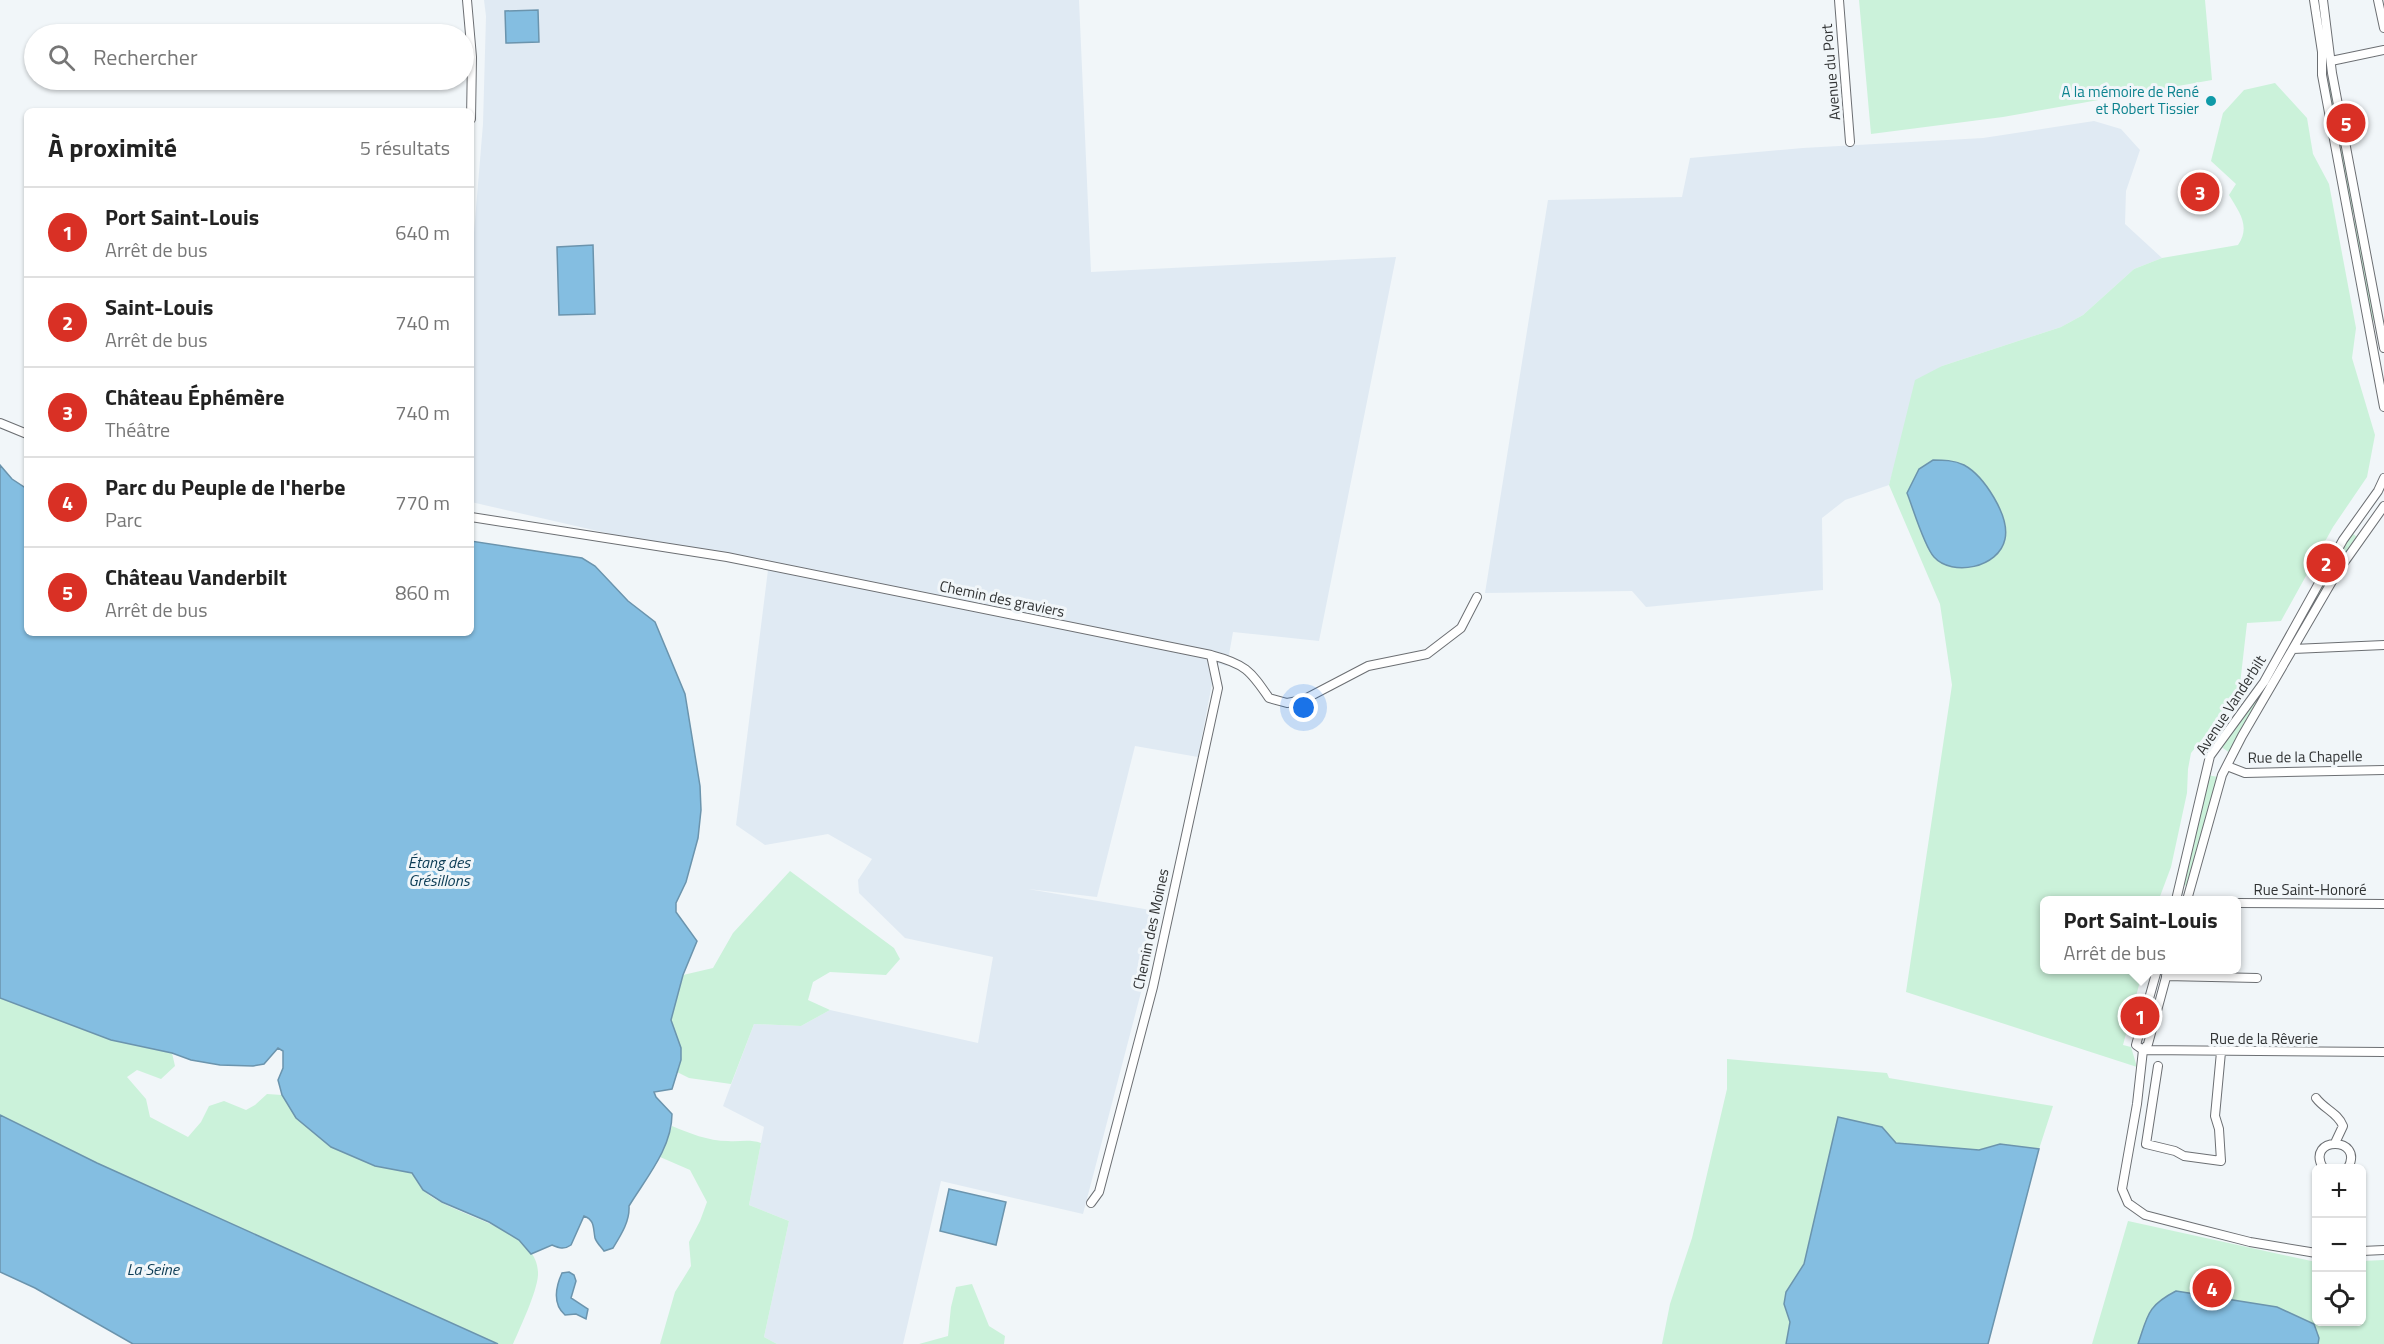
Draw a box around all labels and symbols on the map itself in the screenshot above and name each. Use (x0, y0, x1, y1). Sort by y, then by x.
street label: Avenue du Port (1815, 22, 1846, 121)
place label: A la mémoire de René et Robert Tissier (2062, 80, 2199, 120)
marker: A la mémoire de René et Robert Tissier (2204, 94, 2218, 108)
pin: 5 (2326, 100, 2366, 146)
pin: 3 (2180, 170, 2220, 214)
pin: 2 (2306, 540, 2346, 586)
street label: Chemin des graviers (937, 574, 1067, 623)
street label: Avenue Vanderbilt (2190, 650, 2272, 759)
your location (1289, 693, 1318, 722)
street label: Rue de la Chapelle (2247, 744, 2363, 769)
water label: Étang des Grésillons (408, 850, 471, 892)
street label: Chemin des Moines (1126, 866, 1175, 991)
street label: Rue Saint-Honoré (2253, 878, 2367, 901)
pin: 1 (2120, 994, 2160, 1038)
street label: Rue de la Rêverie (2210, 1027, 2318, 1050)
water label: La Seine (127, 1257, 181, 1281)
pin: 4 (2192, 1266, 2232, 1310)

